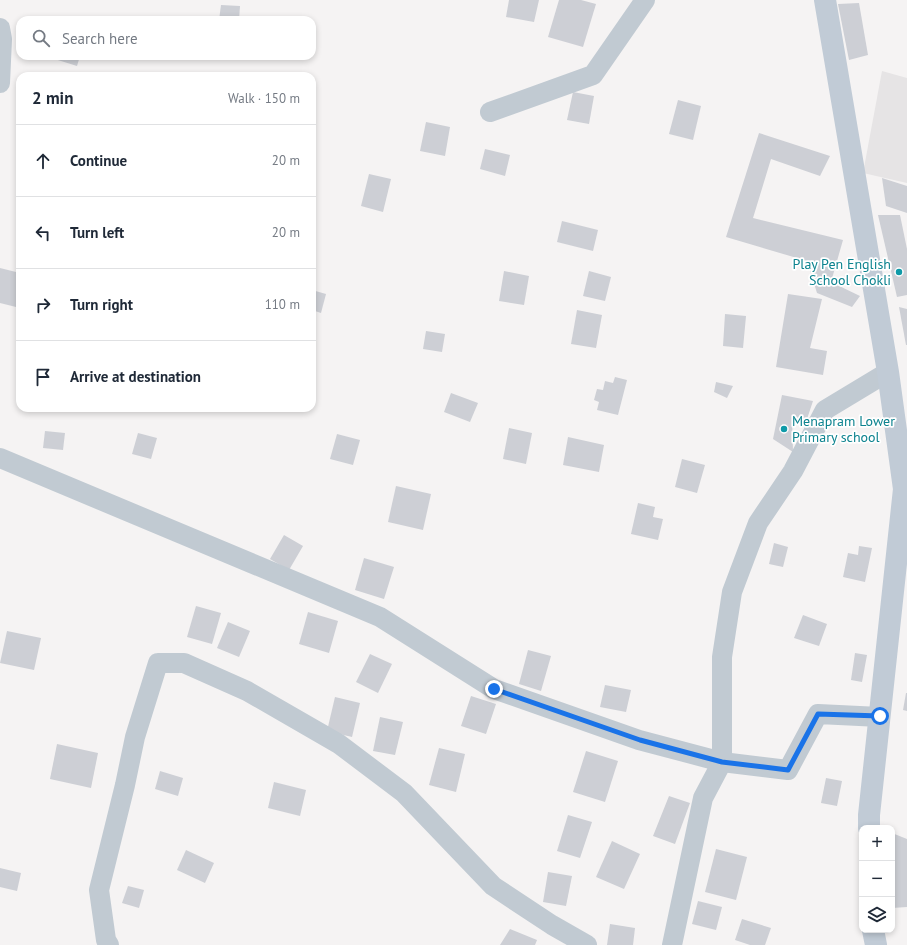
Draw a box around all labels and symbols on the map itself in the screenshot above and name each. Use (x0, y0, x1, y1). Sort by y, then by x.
place label: Play Pen English School Chokli (792, 255, 891, 289)
marker: Play Pen English School Chokli (894, 267, 904, 277)
place label: Menapram Lower Primary school (792, 412, 895, 446)
marker: Menapram Lower Primary school (779, 424, 789, 434)
route end (485, 680, 503, 698)
route start (871, 707, 889, 725)

